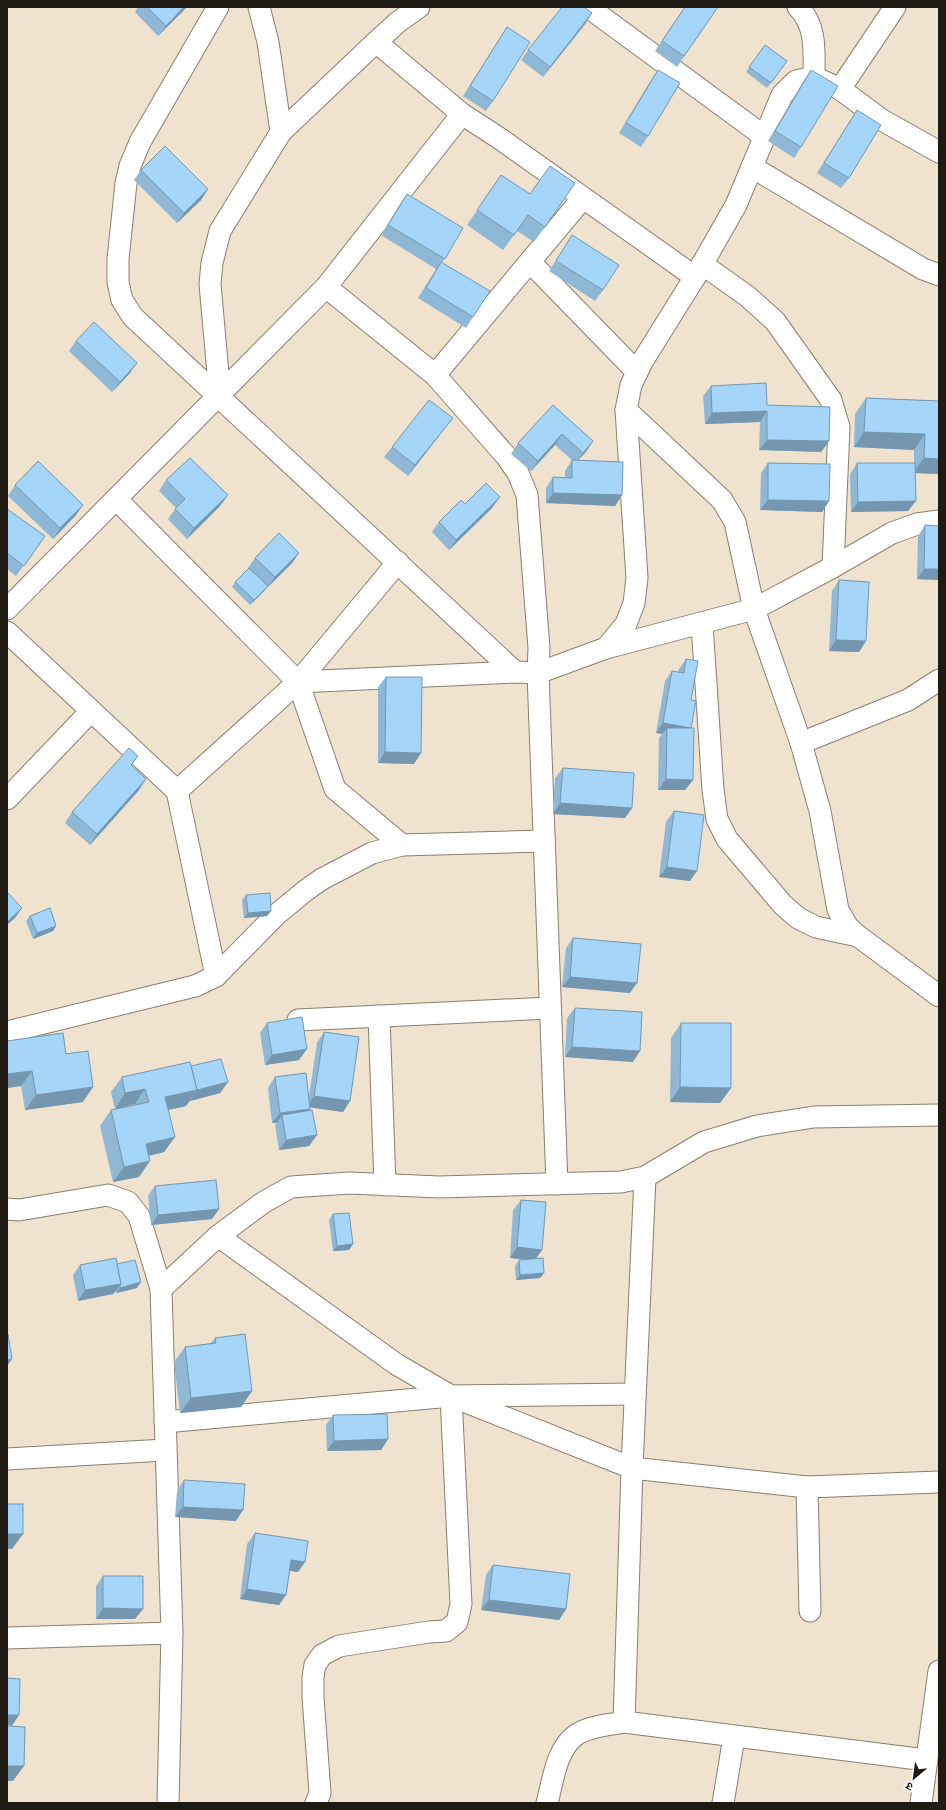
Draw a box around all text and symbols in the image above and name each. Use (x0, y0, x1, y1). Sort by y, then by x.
north arrow (894, 1758, 934, 1798)
text: उ (902, 1779, 915, 1794)

